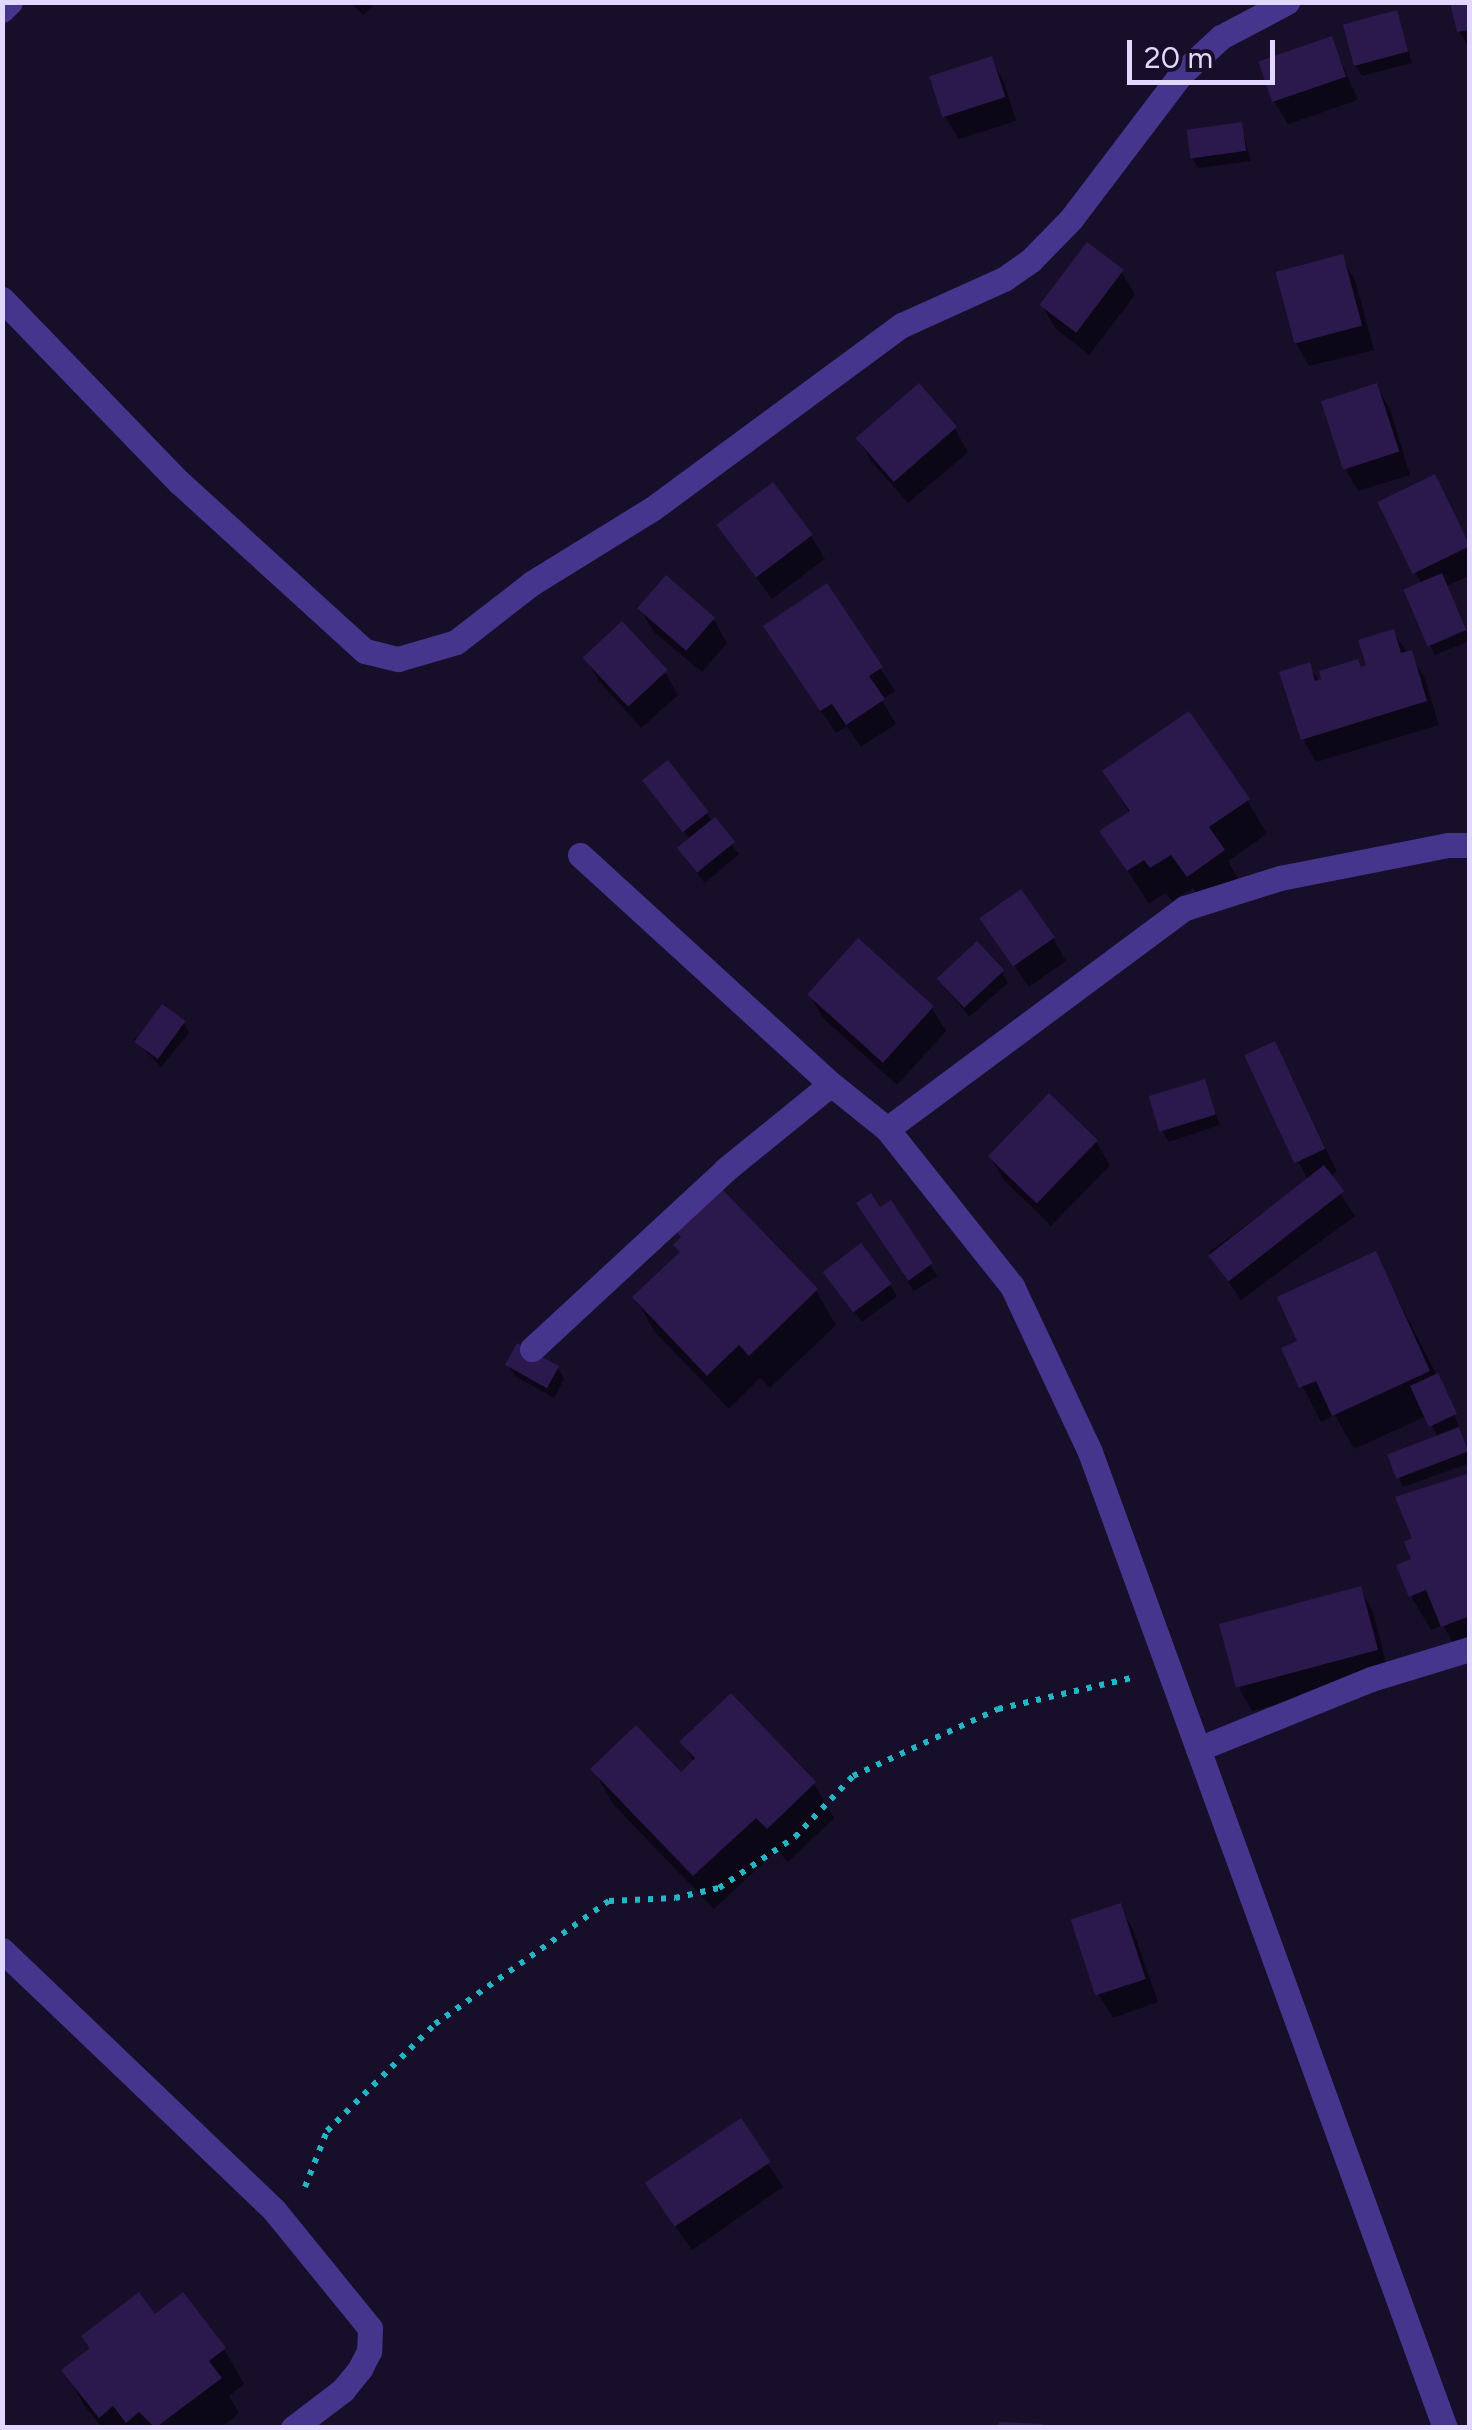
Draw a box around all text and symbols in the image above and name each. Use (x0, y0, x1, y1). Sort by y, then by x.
scale bar (1132, 20, 1280, 82)
text: 20 m (1144, 39, 1213, 76)

